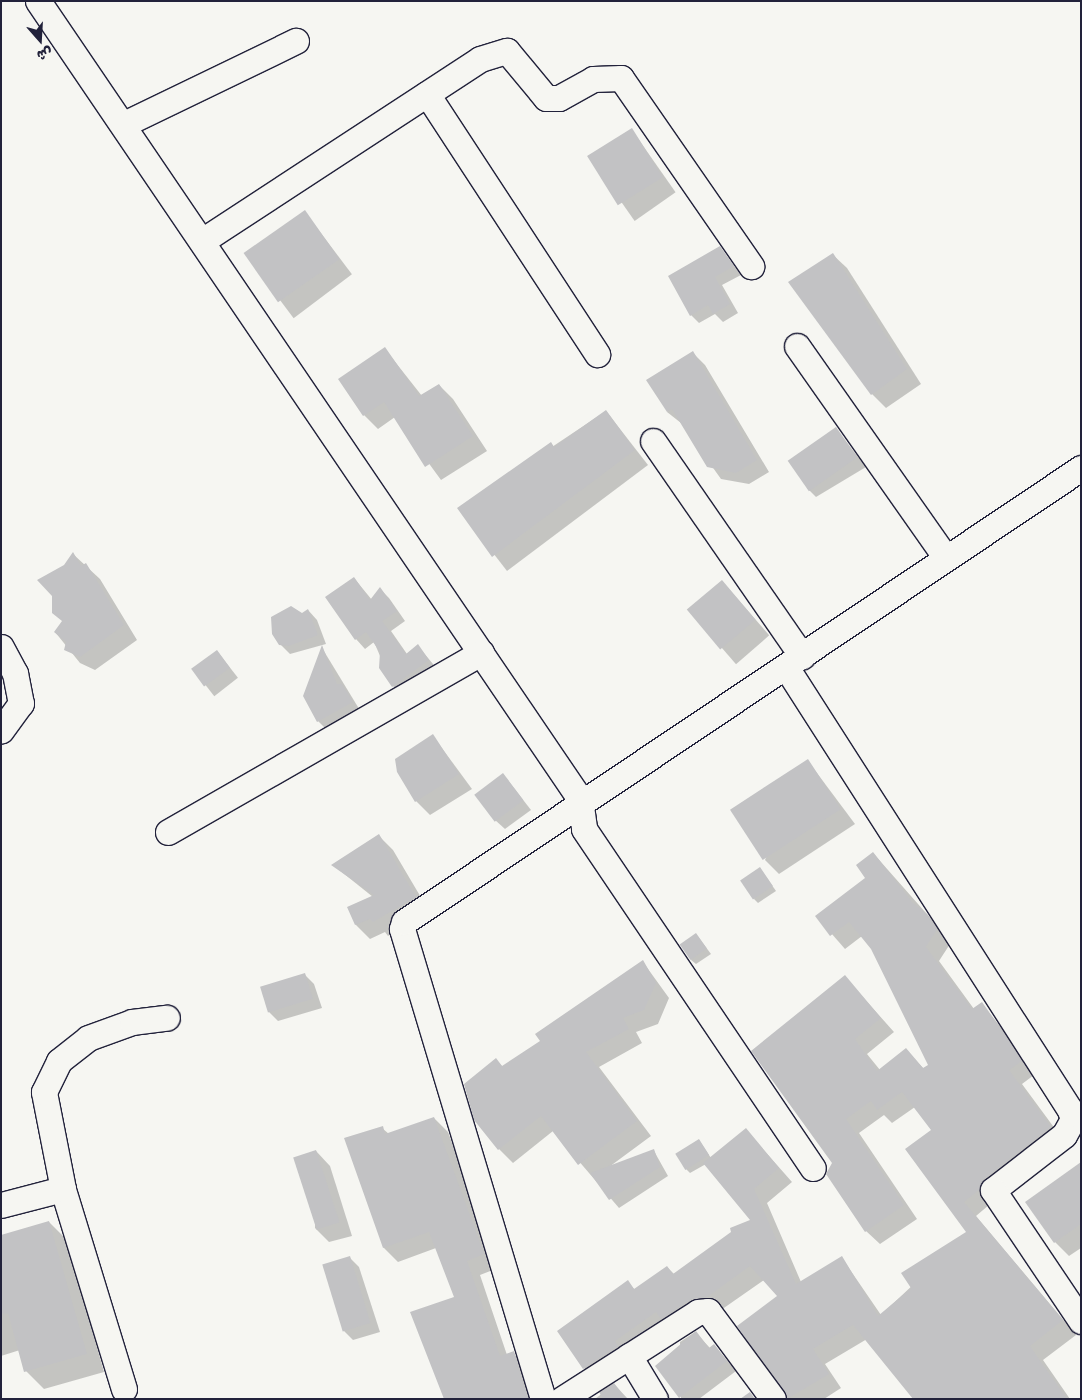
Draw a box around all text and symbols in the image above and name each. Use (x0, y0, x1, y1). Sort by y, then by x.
north arrow (15, 15, 65, 65)
text: ش (35, 43, 55, 65)

